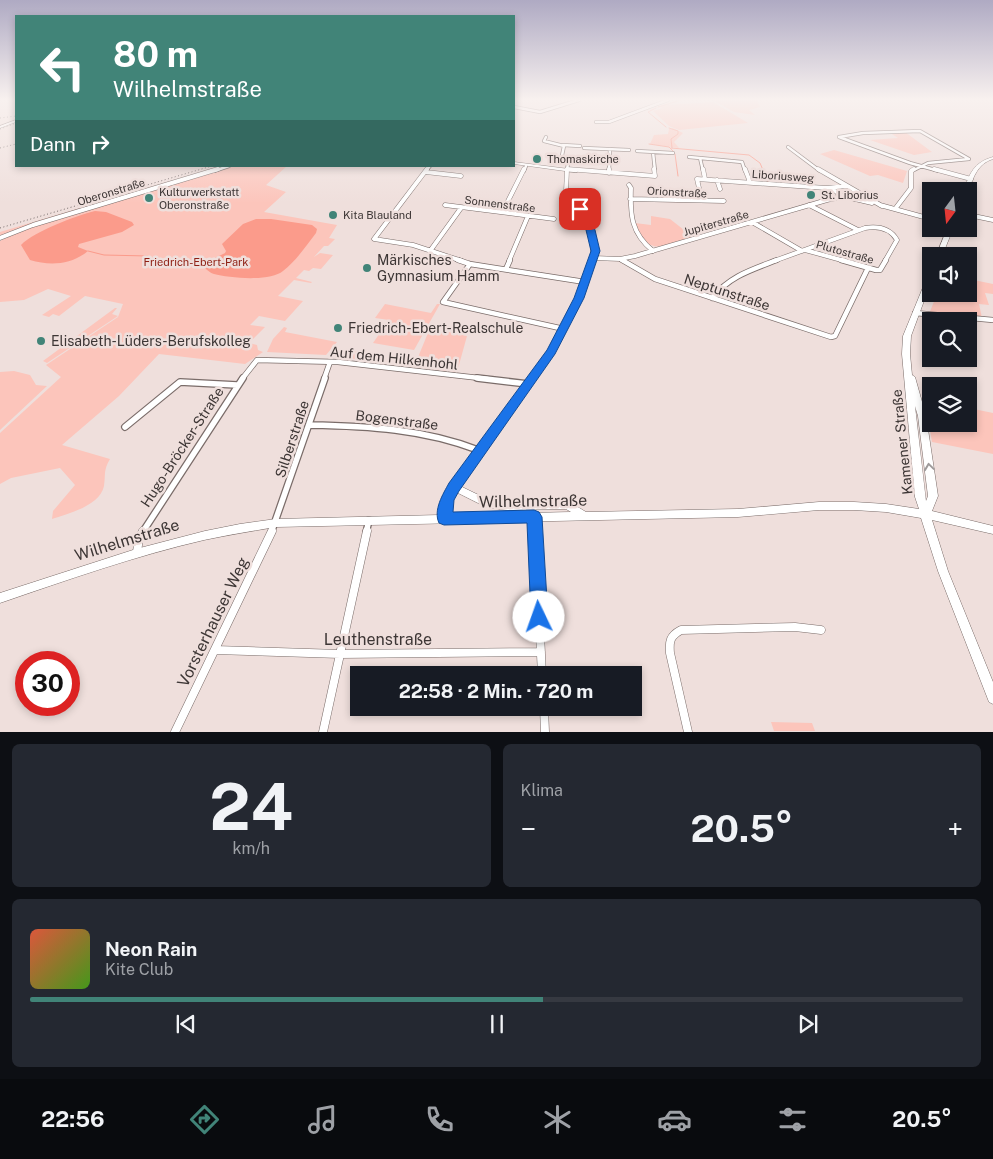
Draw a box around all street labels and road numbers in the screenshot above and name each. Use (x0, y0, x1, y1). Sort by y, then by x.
street label: Liboriusweg (751, 168, 815, 184)
street label: Oberonstraße (76, 176, 146, 208)
street label: Orionstraße (647, 184, 707, 200)
street label: Sonnenstraße (464, 194, 536, 214)
street label: Jupiterstraße (682, 208, 750, 238)
street label: Plutostraße (815, 238, 875, 266)
street label: Neptunstraße (682, 271, 772, 313)
street label: Auf dem Hilkenhohl (329, 343, 459, 373)
street label: Hugo-Bröcker-Straße (137, 384, 227, 510)
street label: Kamener Straße (889, 388, 915, 495)
street label: Silberstraße (272, 398, 312, 480)
street label: Bogenstraße (355, 407, 439, 433)
street label: Wilhelmstraße (479, 491, 587, 511)
street label: Wilhelmstraße (72, 515, 182, 565)
street label: Vorsterhauser Weg (173, 554, 253, 690)
street label: Leuthenstraße (324, 630, 432, 649)

